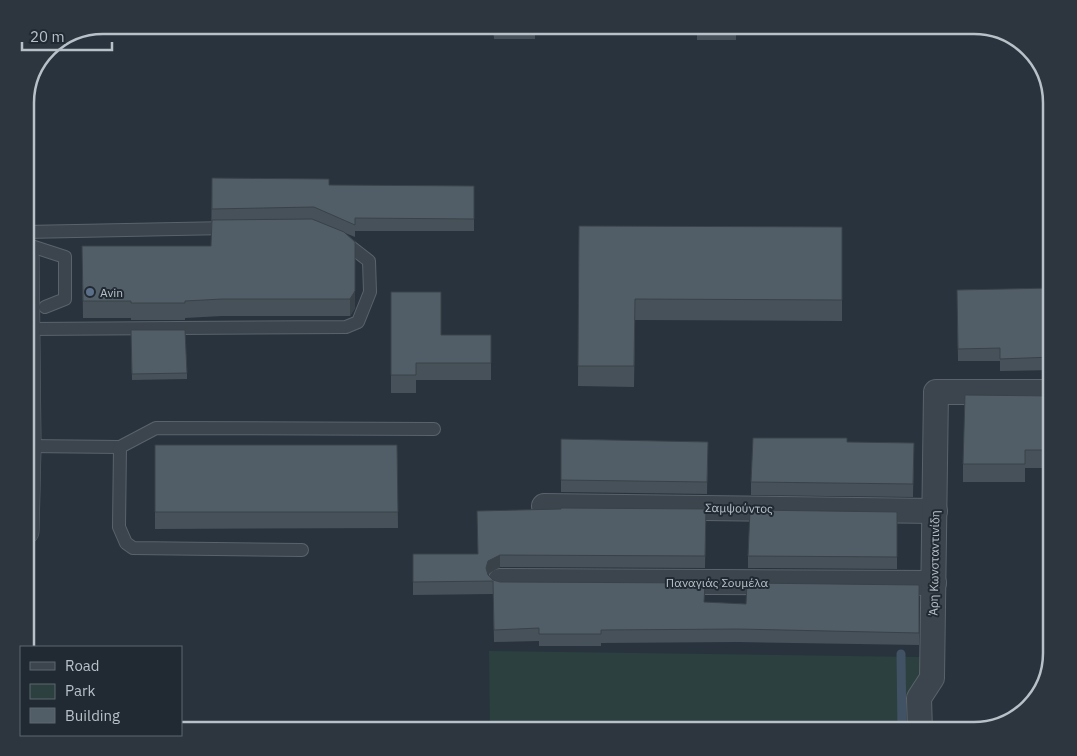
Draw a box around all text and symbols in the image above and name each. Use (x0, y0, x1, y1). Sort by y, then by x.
scale bar (22, 20, 112, 52)
text: 20 m (30, 27, 65, 46)
place label: Avin (100, 285, 123, 300)
marker: Avin (84, 286, 96, 298)
street label: Σαμψούντος (705, 500, 773, 516)
street label: Άρη Κωνσταντινίδη (926, 510, 942, 616)
street label: Παναγιάς Σουμέλα (666, 575, 768, 590)
legend (20, 646, 182, 736)
text: Road (65, 656, 100, 675)
text: Park (65, 681, 95, 700)
text: Building (65, 706, 120, 725)

